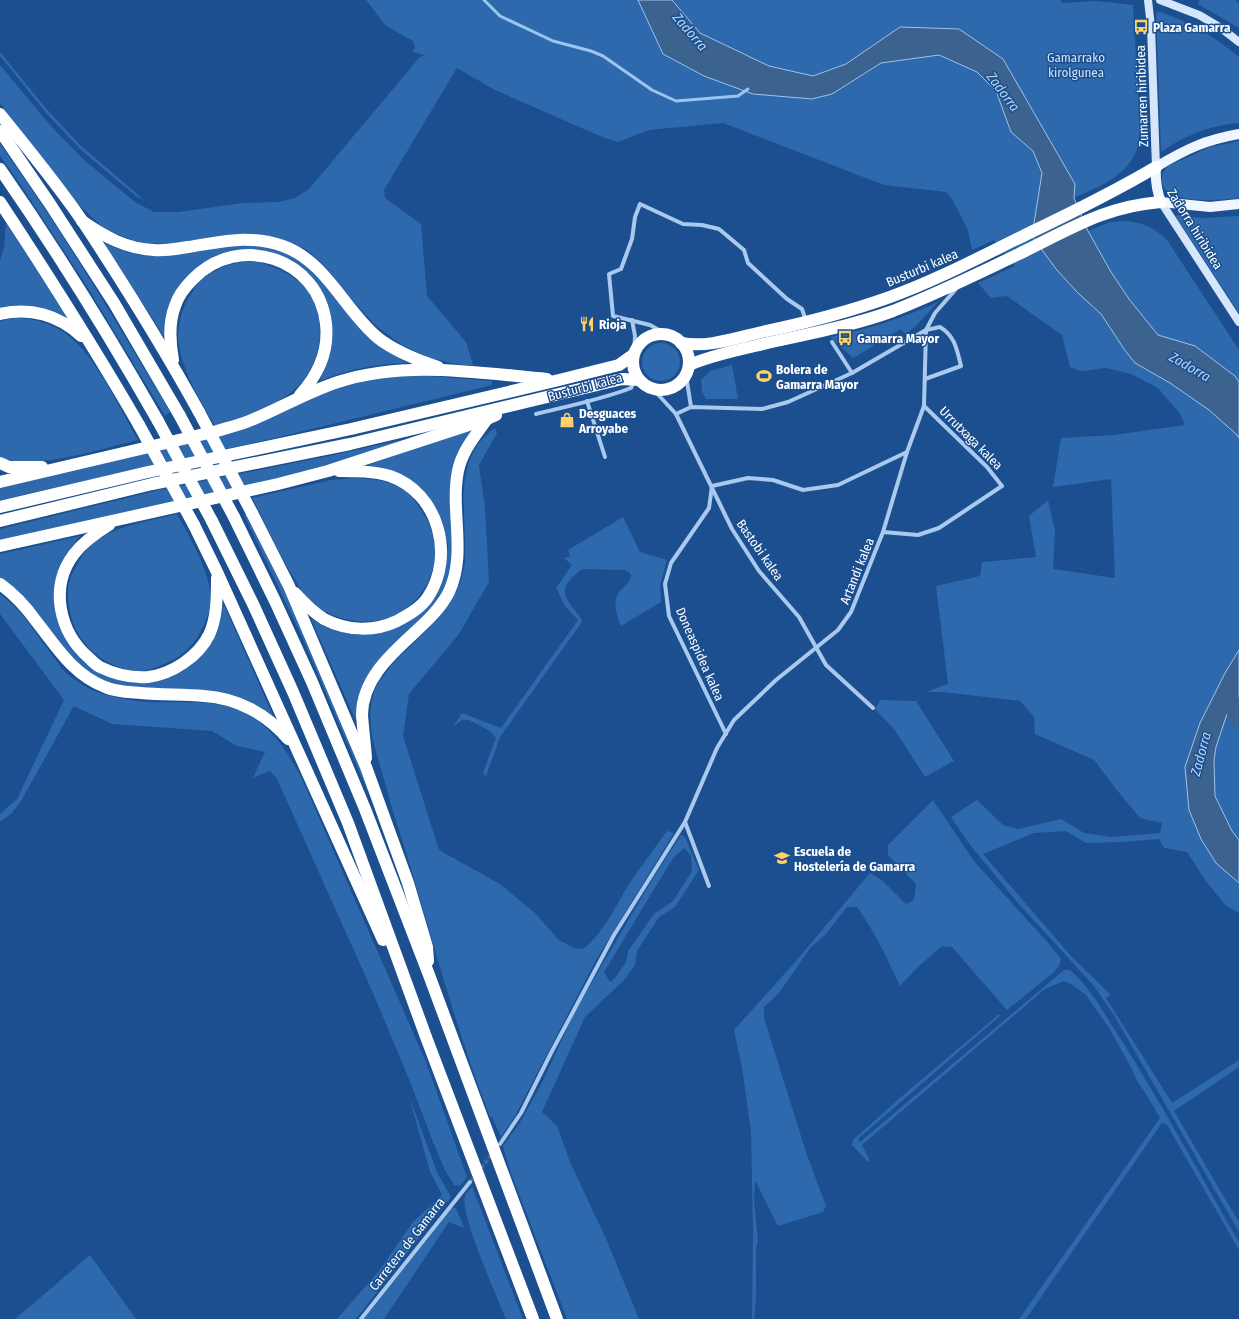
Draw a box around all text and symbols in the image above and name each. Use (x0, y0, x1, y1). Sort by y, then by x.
water label: Zadorra (668, 9, 711, 54)
bus stop icon: Plaza Gamarra (1132, 18, 1150, 36)
place label: Plaza Gamarra (1153, 20, 1231, 35)
street label: Zumarren hiribidea (1133, 45, 1151, 147)
park label: Gamarrako kirolgunea (1047, 50, 1105, 80)
water label: Zadorra (982, 68, 1023, 115)
street label: Zadorra hiribidea (1164, 186, 1226, 272)
street label: Busturbi kalea (884, 246, 960, 290)
restaurant icon: Rioja (578, 315, 596, 333)
place label: Rioja (599, 317, 627, 332)
bus stop icon: Gamarra Mayor (836, 329, 854, 347)
place label: Gamarra Mayor (857, 331, 939, 346)
water label: Zadorra (1165, 348, 1214, 386)
place label: Bolera de Gamarra Mayor (776, 362, 858, 392)
sports icon: Bolera de Gamarra Mayor (755, 367, 773, 385)
street label: Busturbi kalea (546, 370, 624, 404)
street label: Urrutxaga kalea (936, 403, 1006, 473)
place label: Desguaces Arroyabe (578, 406, 637, 436)
shop icon: Desguaces Arroyabe (558, 411, 576, 429)
street label: Bastobi kalea (733, 517, 787, 583)
street label: Artandi kalea (837, 536, 877, 606)
street label: Doneaspidea kalea (673, 605, 727, 703)
water label: Zadorra (1187, 730, 1215, 779)
place label: Escuela de Hostelería de Gamarra (794, 844, 916, 874)
school or university icon: Escuela de Hostelería de Gamarra (773, 849, 791, 867)
street label: Carretera de Gamarra (366, 1195, 448, 1293)

